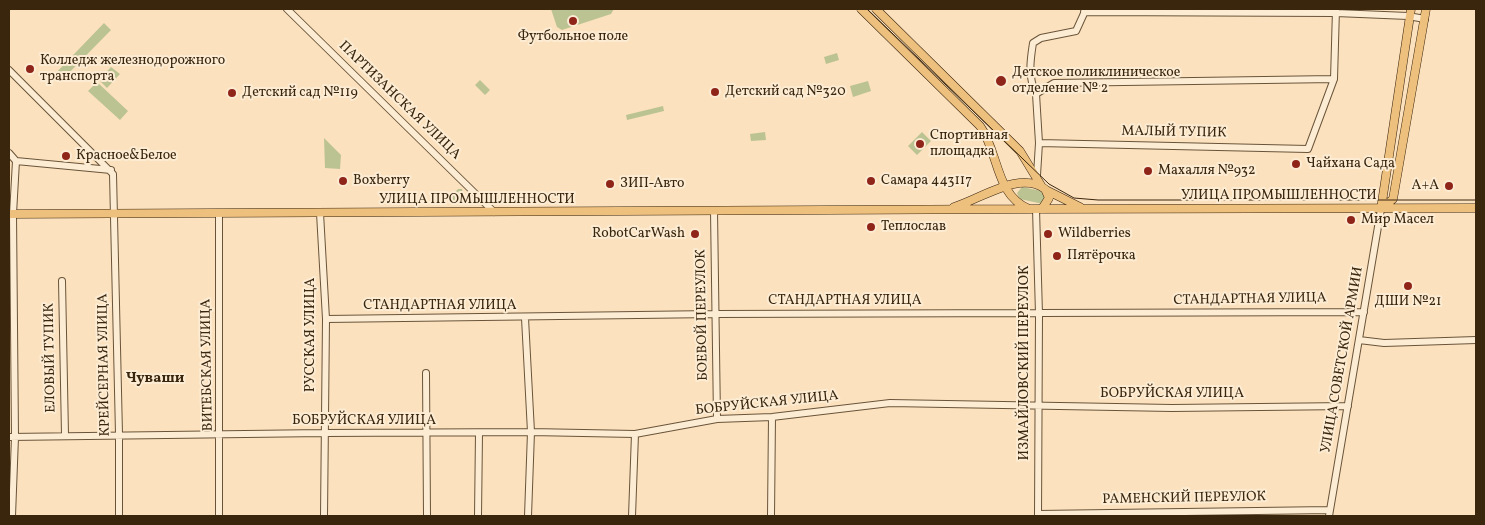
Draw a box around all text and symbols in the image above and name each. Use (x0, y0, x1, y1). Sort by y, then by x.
marker: Футбольное поле (567, 15, 579, 27)
place label: Футбольное поле (518, 29, 628, 45)
street label: ПАРТИЗАНСКАЯ УЛИЦА (334, 38, 464, 164)
place label: Колледж железнодорожного транспорта (40, 53, 225, 85)
marker: Колледж железнодорожного транспорта (24, 63, 36, 75)
place label: Детское поликлиническое отделение № 2 (1012, 65, 1180, 98)
marker: Детское поликлиническое отделение № 2 (994, 74, 1008, 88)
place label: Детский сад №320 (725, 84, 846, 100)
place label: Детский сад №119 (242, 85, 358, 101)
marker: Детский сад №320 (709, 86, 721, 98)
marker: Детский сад №119 (226, 87, 238, 99)
street label: МАЛЫЙ ТУПИК (1121, 124, 1227, 142)
place label: Спортивная площадка (930, 128, 1008, 160)
marker: Спортивная площадка (914, 138, 926, 150)
place label: Красное&Белое (76, 148, 177, 164)
marker: Красное&Белое (60, 150, 72, 162)
place label: Чайхана Сада (1306, 156, 1395, 172)
marker: Чайхана Сада (1290, 158, 1302, 170)
place label: Махалля №932 (1158, 163, 1256, 179)
marker: Махалля №932 (1142, 165, 1154, 177)
place label: Boxberry (353, 173, 410, 189)
place label: Самара 443117 (881, 173, 972, 189)
marker: Boxberry (337, 175, 349, 187)
marker: Самара 443117 (865, 175, 877, 187)
place label: ЗИП-Авто (620, 176, 684, 192)
marker: ЗИП-Авто (604, 178, 616, 190)
place label: А+A (1412, 178, 1439, 194)
marker: А+A (1443, 180, 1455, 192)
street label: УЛИЦА ПРОМЫШЛЕННОСТИ (1181, 188, 1377, 204)
street label: УЛИЦА ПРОМЫШЛЕННОСТИ (379, 192, 575, 208)
place label: Мир Масел (1361, 212, 1434, 228)
marker: Мир Масел (1345, 214, 1357, 226)
place label: Теплослав (881, 219, 946, 235)
marker: Теплослав (865, 221, 877, 233)
place label: RobotCarWash (592, 226, 685, 242)
place label: Wildberries (1058, 226, 1131, 242)
marker: RobotCarWash (689, 228, 701, 240)
marker: Wildberries (1042, 228, 1054, 240)
place label: Пятёрочка (1067, 248, 1136, 264)
street label: БОЕВОЙ ПЕРЕУЛОК (693, 249, 713, 381)
marker: Пятёрочка (1051, 250, 1063, 262)
street label: УЛИЦА СОВЕТСКОЙ АРМИИ (1318, 265, 1368, 455)
street label: ИЗМАЙЛОВСКИЙ ПЕРЕУЛОК (1017, 266, 1033, 460)
street label: РУССКАЯ УЛИЦА (303, 278, 319, 392)
marker: ДШИ №21 (1402, 280, 1414, 292)
street label: СТАНДАРТНАЯ УЛИЦА (1173, 290, 1327, 310)
street label: КРЕЙСЕРНАЯ УЛИЦА (95, 293, 115, 437)
street label: СТАНДАРТНАЯ УЛИЦА (768, 293, 922, 309)
place label: ДШИ №21 (1375, 294, 1441, 310)
street label: СТАНДАРТНАЯ УЛИЦА (363, 298, 517, 314)
street label: ВИТЕБСКАЯ УЛИЦА (198, 299, 218, 431)
street label: ЕЛОВЫЙ ТУПИК (42, 303, 60, 413)
district label: Чуваши (126, 370, 184, 388)
street label: БОБРУЙСКАЯ УЛИЦА (1100, 386, 1244, 402)
street label: БОБРУЙСКАЯ УЛИЦА (695, 388, 839, 420)
street label: БОБРУЙСКАЯ УЛИЦА (292, 413, 436, 429)
street label: РАМЕНСКИЙ ПЕРЕУЛОК (1102, 489, 1266, 509)

